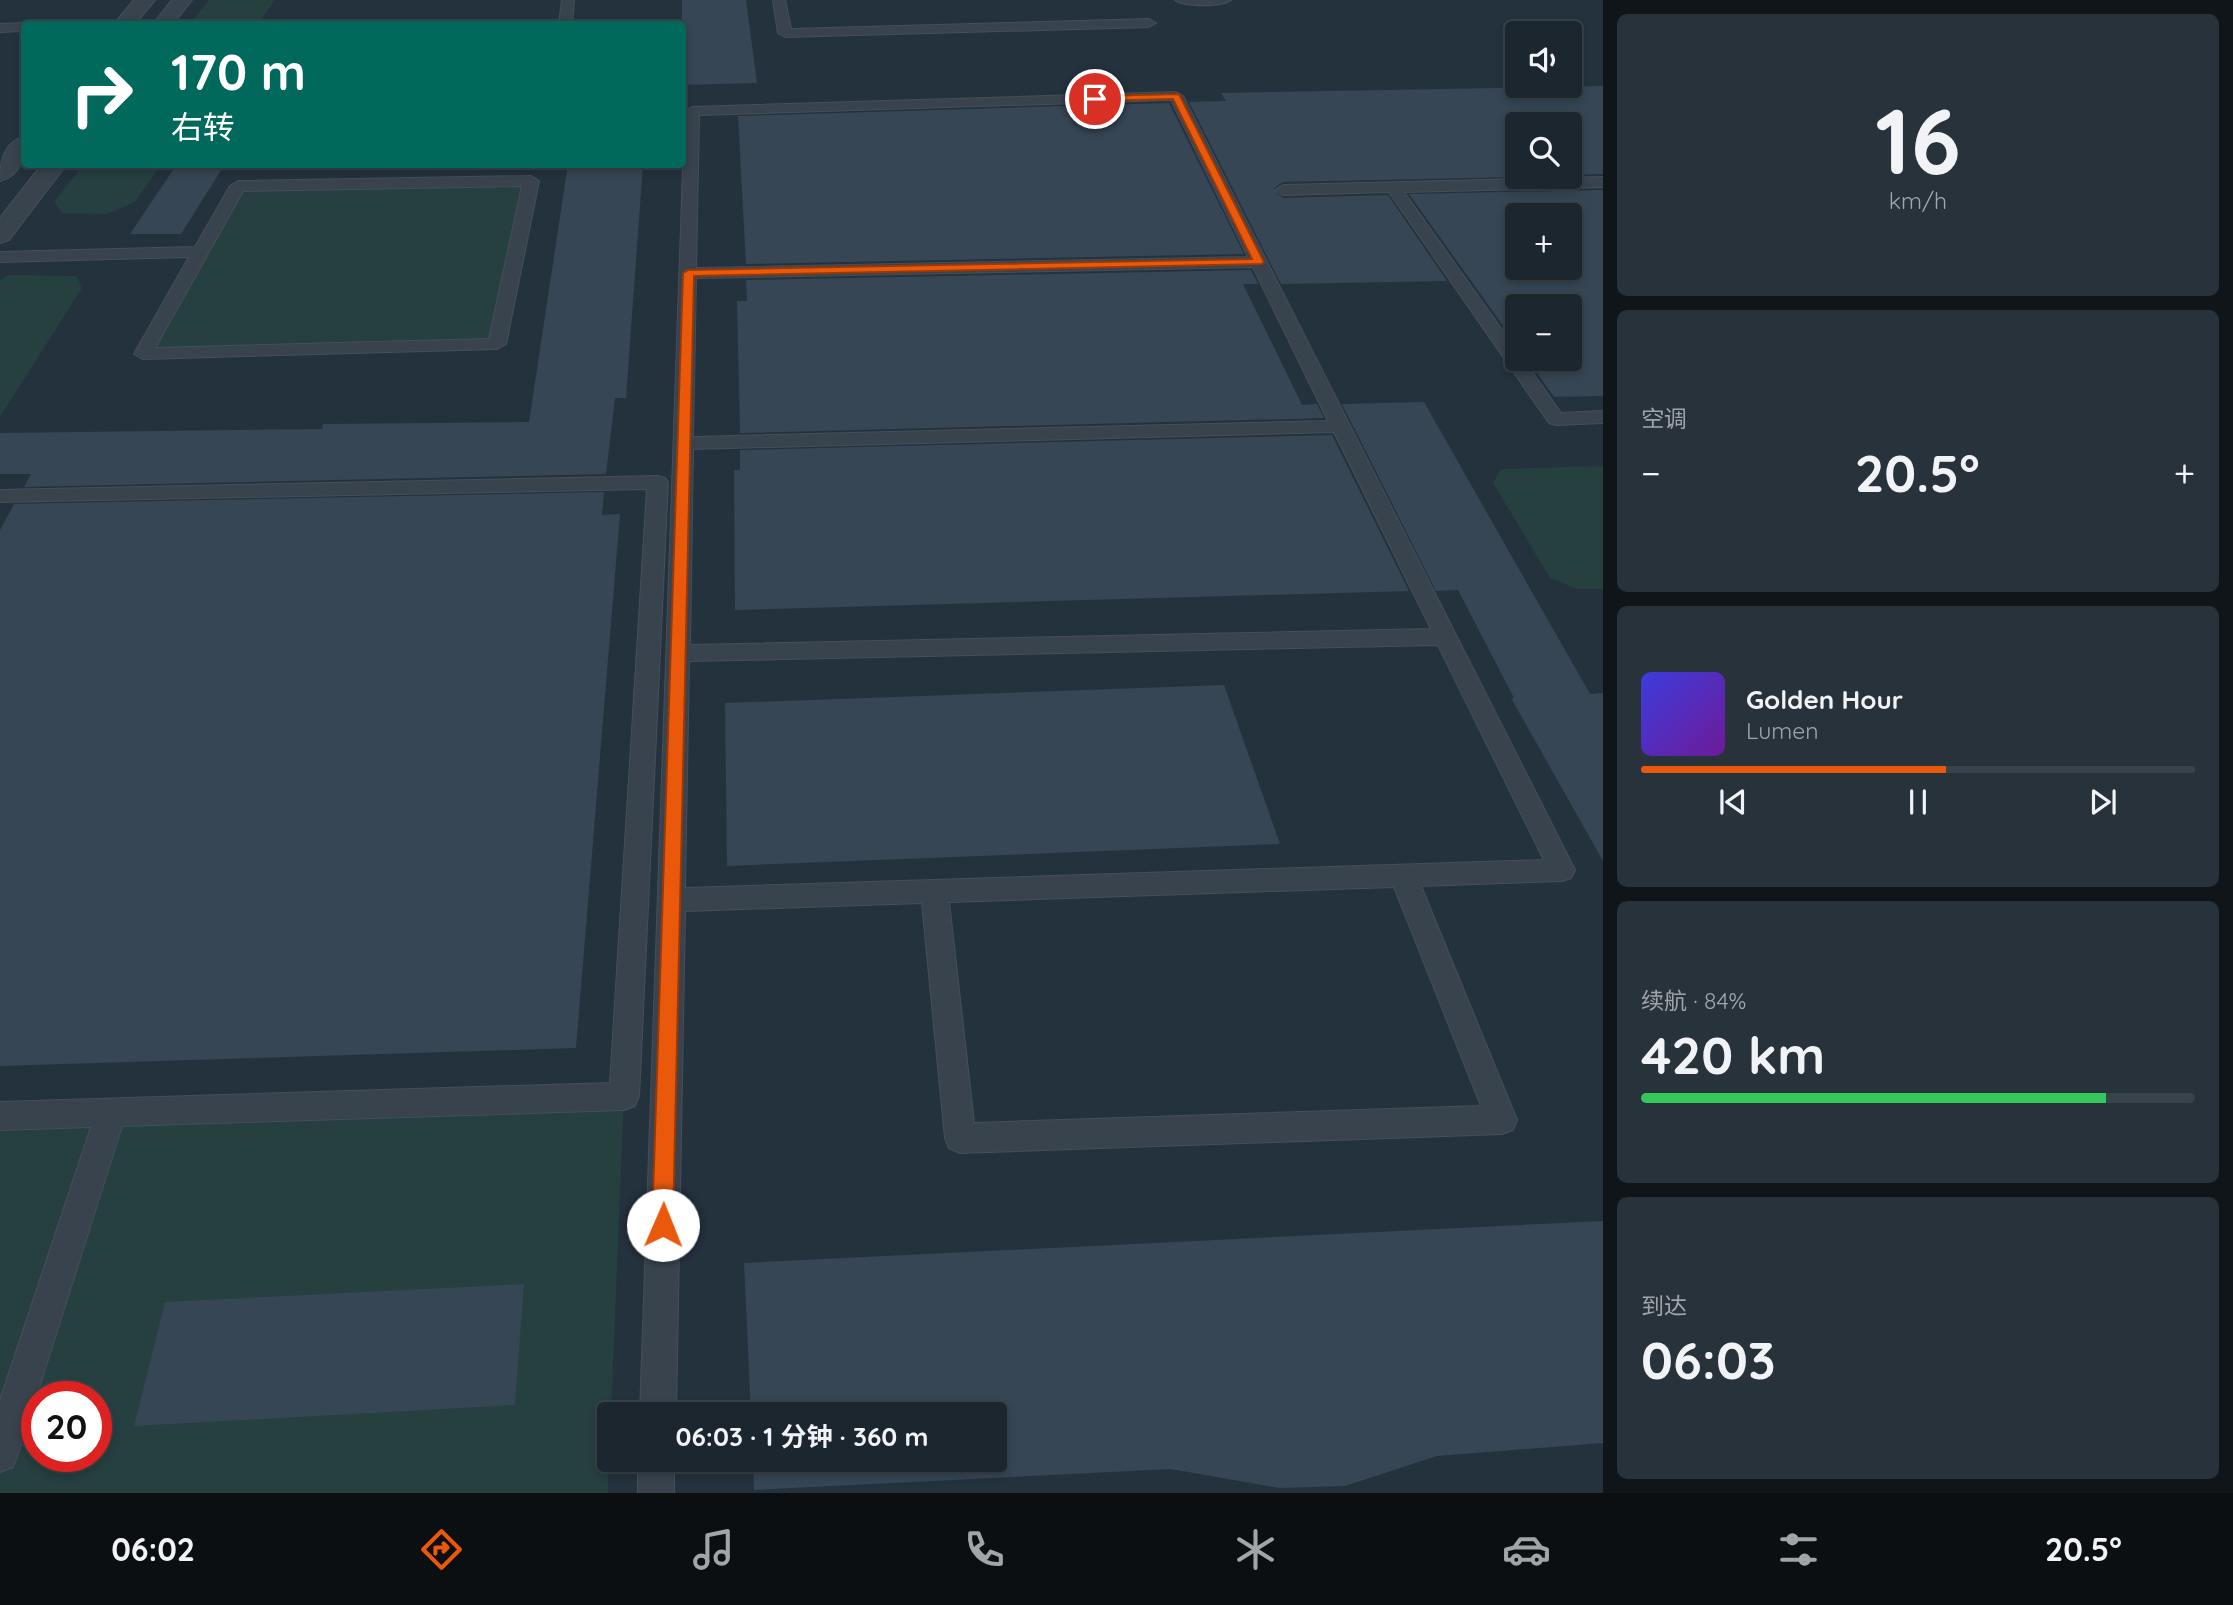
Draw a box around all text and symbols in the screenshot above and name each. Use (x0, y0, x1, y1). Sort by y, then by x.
map controls (1505, 21, 1582, 371)
button: sound (1505, 21, 1582, 98)
text: 170 m (171, 41, 306, 102)
icon: right (56, 49, 147, 140)
pin (1065, 69, 1125, 129)
icon: arrive (1076, 80, 1114, 118)
text: 16 (1875, 83, 1961, 197)
text: 右转 (171, 107, 235, 147)
button: search (1505, 112, 1582, 189)
text: km/h (1889, 186, 1947, 215)
button: + (1505, 203, 1582, 280)
button: − (1505, 294, 1582, 371)
text: 空调 (1641, 404, 1687, 433)
text: 20.5° (1855, 440, 1980, 505)
text: − (1641, 449, 1661, 497)
text: + (2174, 449, 2195, 497)
text: Golden Hour (1746, 683, 1903, 716)
text: Lumen (1746, 716, 1819, 745)
icon: previous (1714, 783, 1752, 821)
icon: pause (1899, 783, 1937, 821)
icon: next (2084, 783, 2122, 821)
text: 续航 · 84% (1641, 986, 1746, 1015)
text: 420 km (1641, 1022, 1825, 1087)
position arrow (626, 1188, 700, 1262)
text: 到达 (1641, 1291, 1687, 1320)
text: 06:03 (1641, 1327, 1776, 1392)
speed limit sign: 20 (21, 1381, 112, 1472)
text: 06:03 · 1 分钟 · 360 m (676, 1420, 928, 1453)
icon: directions (417, 1525, 466, 1574)
icon: music (689, 1525, 738, 1574)
icon: phone (960, 1525, 1009, 1574)
icon: climate (1231, 1525, 1280, 1574)
icon: car (1502, 1525, 1551, 1574)
icon: filters (1774, 1525, 1823, 1574)
text: 06:02 (111, 1529, 195, 1569)
text: 20.5° (2045, 1529, 2122, 1569)

